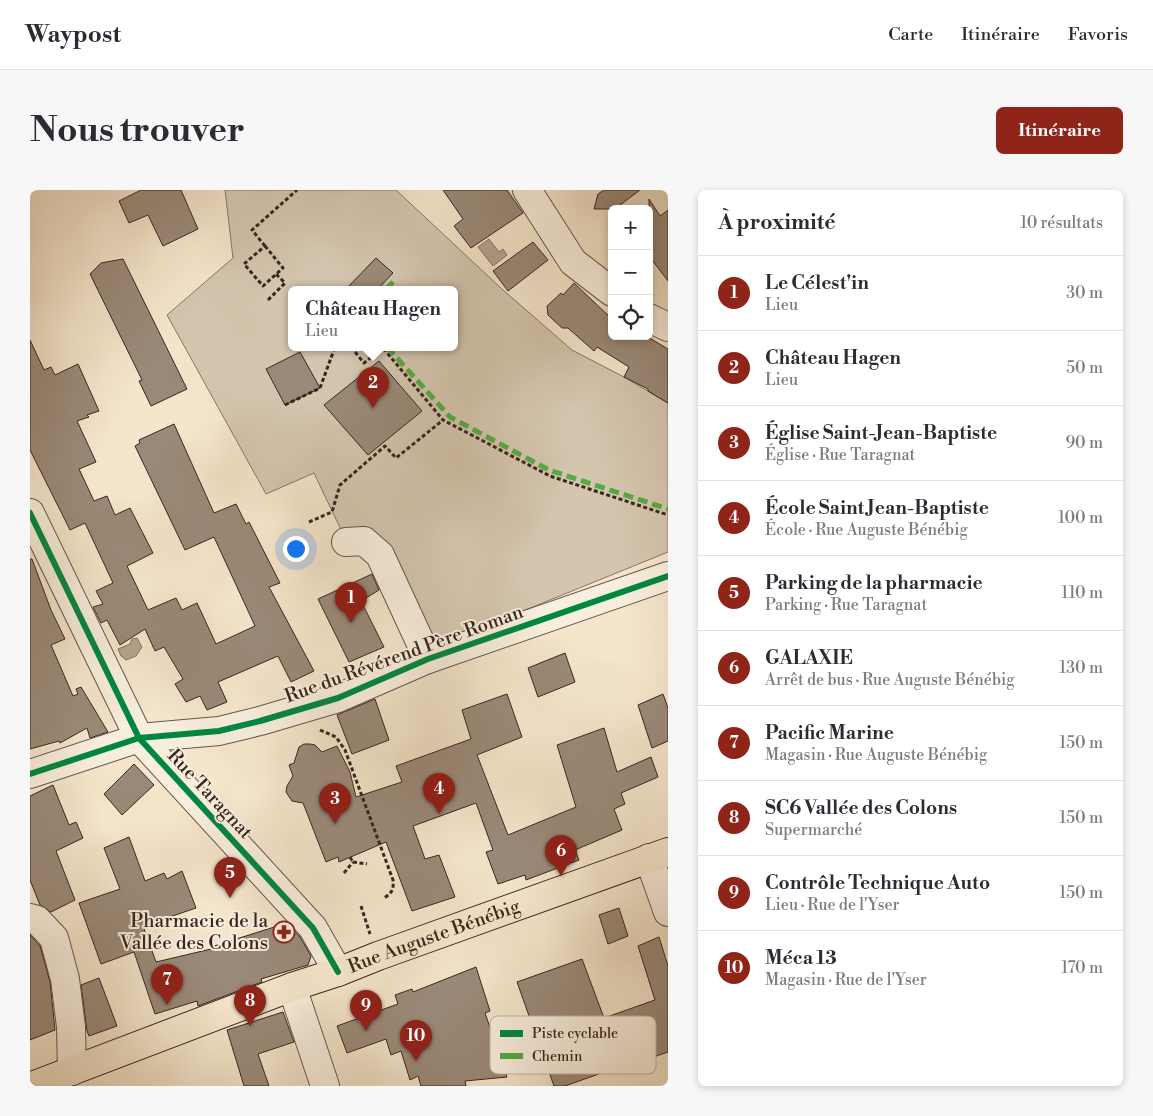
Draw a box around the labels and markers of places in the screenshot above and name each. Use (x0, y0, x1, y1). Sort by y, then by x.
pin: 2 (357, 367, 389, 408)
pin: 1 (335, 582, 367, 623)
pin: 4 (423, 773, 455, 814)
pin: 3 (319, 783, 351, 824)
pin: 6 (545, 835, 577, 876)
pin: 5 (214, 857, 246, 898)
place label: Pharmacie de la Vallée des Colons (119, 909, 268, 955)
pharmacy icon: Pharmacie de la Vallée des Colons (272, 920, 296, 944)
pin: 7 (151, 964, 183, 1005)
pin: 8 (234, 985, 266, 1026)
pin: 9 (350, 990, 382, 1031)
pin: 10 (400, 1020, 432, 1061)

